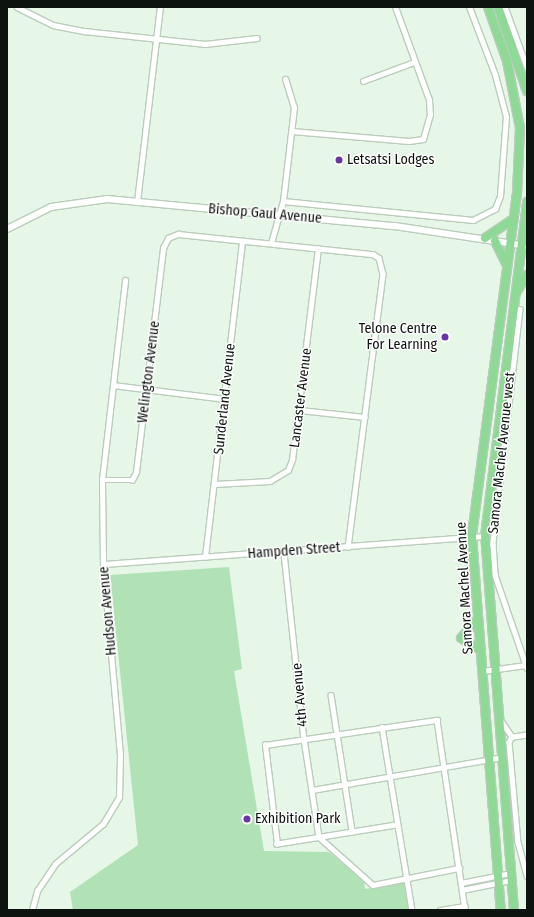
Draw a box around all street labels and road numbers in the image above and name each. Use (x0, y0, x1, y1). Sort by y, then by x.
street label: Bishop Gaul Avenue (208, 201, 322, 227)
street label: Welington Avenue (134, 320, 164, 424)
street label: Sunderland Avenue (211, 343, 239, 455)
street label: Lancaster Avenue (287, 347, 315, 449)
street label: Samora Machel Avenue west (485, 371, 519, 535)
street label: Samora Machel Avenue (453, 521, 477, 655)
street label: Hampden Street (247, 539, 341, 563)
street label: Hudson Avenue (96, 566, 120, 656)
street label: 4th Avenue (289, 662, 311, 728)

